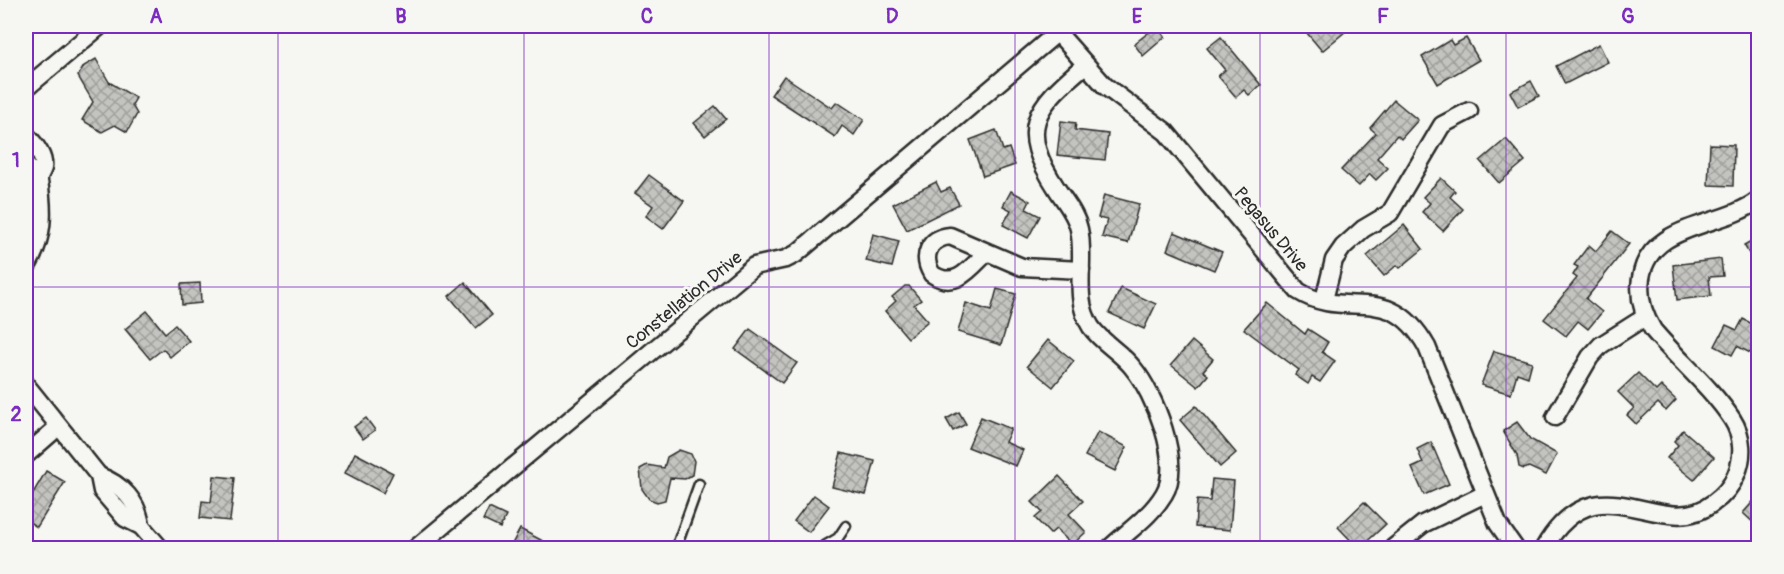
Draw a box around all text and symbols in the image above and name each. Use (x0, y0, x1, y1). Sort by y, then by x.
text: A (150, 4, 163, 29)
text: B (395, 4, 407, 29)
text: C (641, 4, 653, 29)
text: D (886, 4, 899, 29)
text: E (1132, 4, 1143, 29)
text: F (1377, 4, 1389, 29)
text: G (1621, 4, 1635, 29)
text: 1 (12, 148, 20, 173)
street label: Pegasus Drive (1229, 182, 1313, 276)
street label: Constellation Drive (621, 246, 747, 354)
text: 2 (10, 402, 22, 427)

